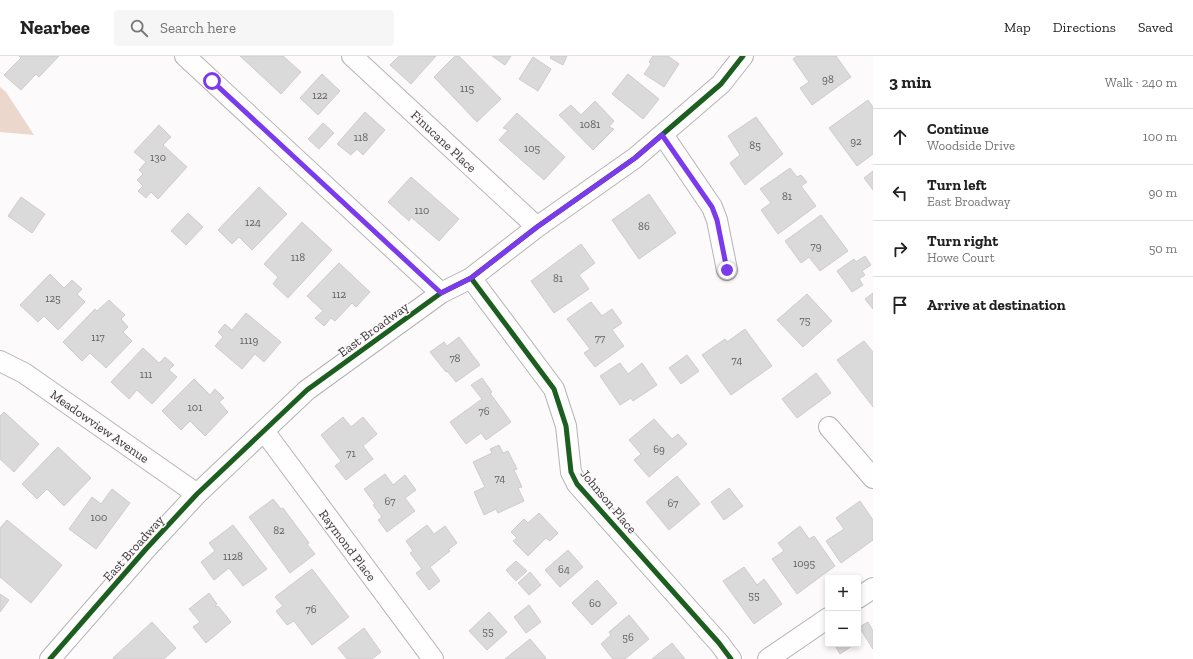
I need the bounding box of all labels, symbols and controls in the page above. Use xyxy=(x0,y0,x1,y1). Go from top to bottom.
search box xyxy=(114,10,394,46)
text: Nearbee xyxy=(20,16,90,39)
icon: search xyxy=(128,17,150,39)
text: Search here xyxy=(160,19,236,37)
text: Map xyxy=(1004,19,1031,36)
text: Directions xyxy=(1053,19,1116,36)
text: Saved xyxy=(1138,19,1173,36)
route start xyxy=(203,72,221,90)
text: 3 min xyxy=(889,72,931,92)
house number: 98 xyxy=(822,73,834,86)
text: Walk · 240 m xyxy=(1105,75,1177,90)
house number: 115 xyxy=(460,82,474,95)
house number: 122 xyxy=(312,89,328,102)
street label: Finucane Place xyxy=(408,107,479,175)
house number: 1081 xyxy=(580,118,601,131)
text: Continue xyxy=(927,120,989,138)
icon: ahead xyxy=(889,126,911,148)
text: 100 m xyxy=(1143,129,1177,144)
house number: 118 xyxy=(354,131,368,144)
house number: 92 xyxy=(850,135,862,148)
text: Woodside Drive xyxy=(927,138,1015,153)
house number: 85 xyxy=(749,139,761,152)
house number: 105 xyxy=(524,142,540,155)
house number: 130 xyxy=(150,151,166,164)
text: Turn left xyxy=(927,176,987,194)
icon: left xyxy=(889,182,911,204)
text: 90 m xyxy=(1148,185,1177,200)
house number: 81 xyxy=(782,190,793,203)
text: East Broadway xyxy=(927,194,1010,209)
house number: 110 xyxy=(415,204,429,217)
house number: 124 xyxy=(245,216,261,229)
house number: 86 xyxy=(638,220,650,233)
text: Turn right xyxy=(927,232,998,250)
icon: right xyxy=(889,238,911,260)
house number: 79 xyxy=(810,240,822,253)
text: 50 m xyxy=(1149,241,1177,256)
text: Howe Court xyxy=(927,250,995,265)
house number: 118 xyxy=(291,251,305,264)
route end xyxy=(718,261,736,279)
house number: 81 xyxy=(553,272,564,285)
house number: 112 xyxy=(332,288,346,301)
house number: 125 xyxy=(45,292,61,305)
icon: arrive xyxy=(889,294,911,316)
text: Arrive at destination xyxy=(927,296,1066,314)
street label: East Broadway xyxy=(335,299,412,360)
house number: 75 xyxy=(800,314,811,327)
house number: 117 xyxy=(91,331,105,344)
house number: 77 xyxy=(595,332,605,345)
house number: 1119 xyxy=(240,334,258,347)
house number: 78 xyxy=(449,352,461,365)
house number: 74 xyxy=(732,354,742,367)
house number: 111 xyxy=(140,368,153,381)
street label: Meadowview Avenue xyxy=(48,387,152,466)
house number: 101 xyxy=(188,401,203,414)
house number: 76 xyxy=(478,405,490,418)
house number: 69 xyxy=(653,443,665,456)
house number: 71 xyxy=(346,447,356,460)
street label: Johnson Place xyxy=(577,466,640,536)
house number: 74 xyxy=(495,472,505,485)
house number: 67 xyxy=(384,495,396,508)
house number: 67 xyxy=(667,497,679,510)
street label: Raymond Place xyxy=(316,507,379,584)
house number: 100 xyxy=(91,511,107,524)
street label: East Broadway xyxy=(100,512,167,584)
house number: 82 xyxy=(273,524,285,537)
house number: 1128 xyxy=(223,550,243,563)
house number: 1095 xyxy=(793,557,815,570)
house number: 64 xyxy=(558,563,570,576)
map controls xyxy=(825,575,861,647)
button: + xyxy=(825,575,861,611)
house number: 55 xyxy=(748,589,760,602)
house number: 60 xyxy=(589,597,601,610)
house number: 76 xyxy=(305,603,317,616)
button: − xyxy=(825,611,861,647)
house number: 55 xyxy=(482,625,494,638)
house number: 56 xyxy=(622,631,634,644)

